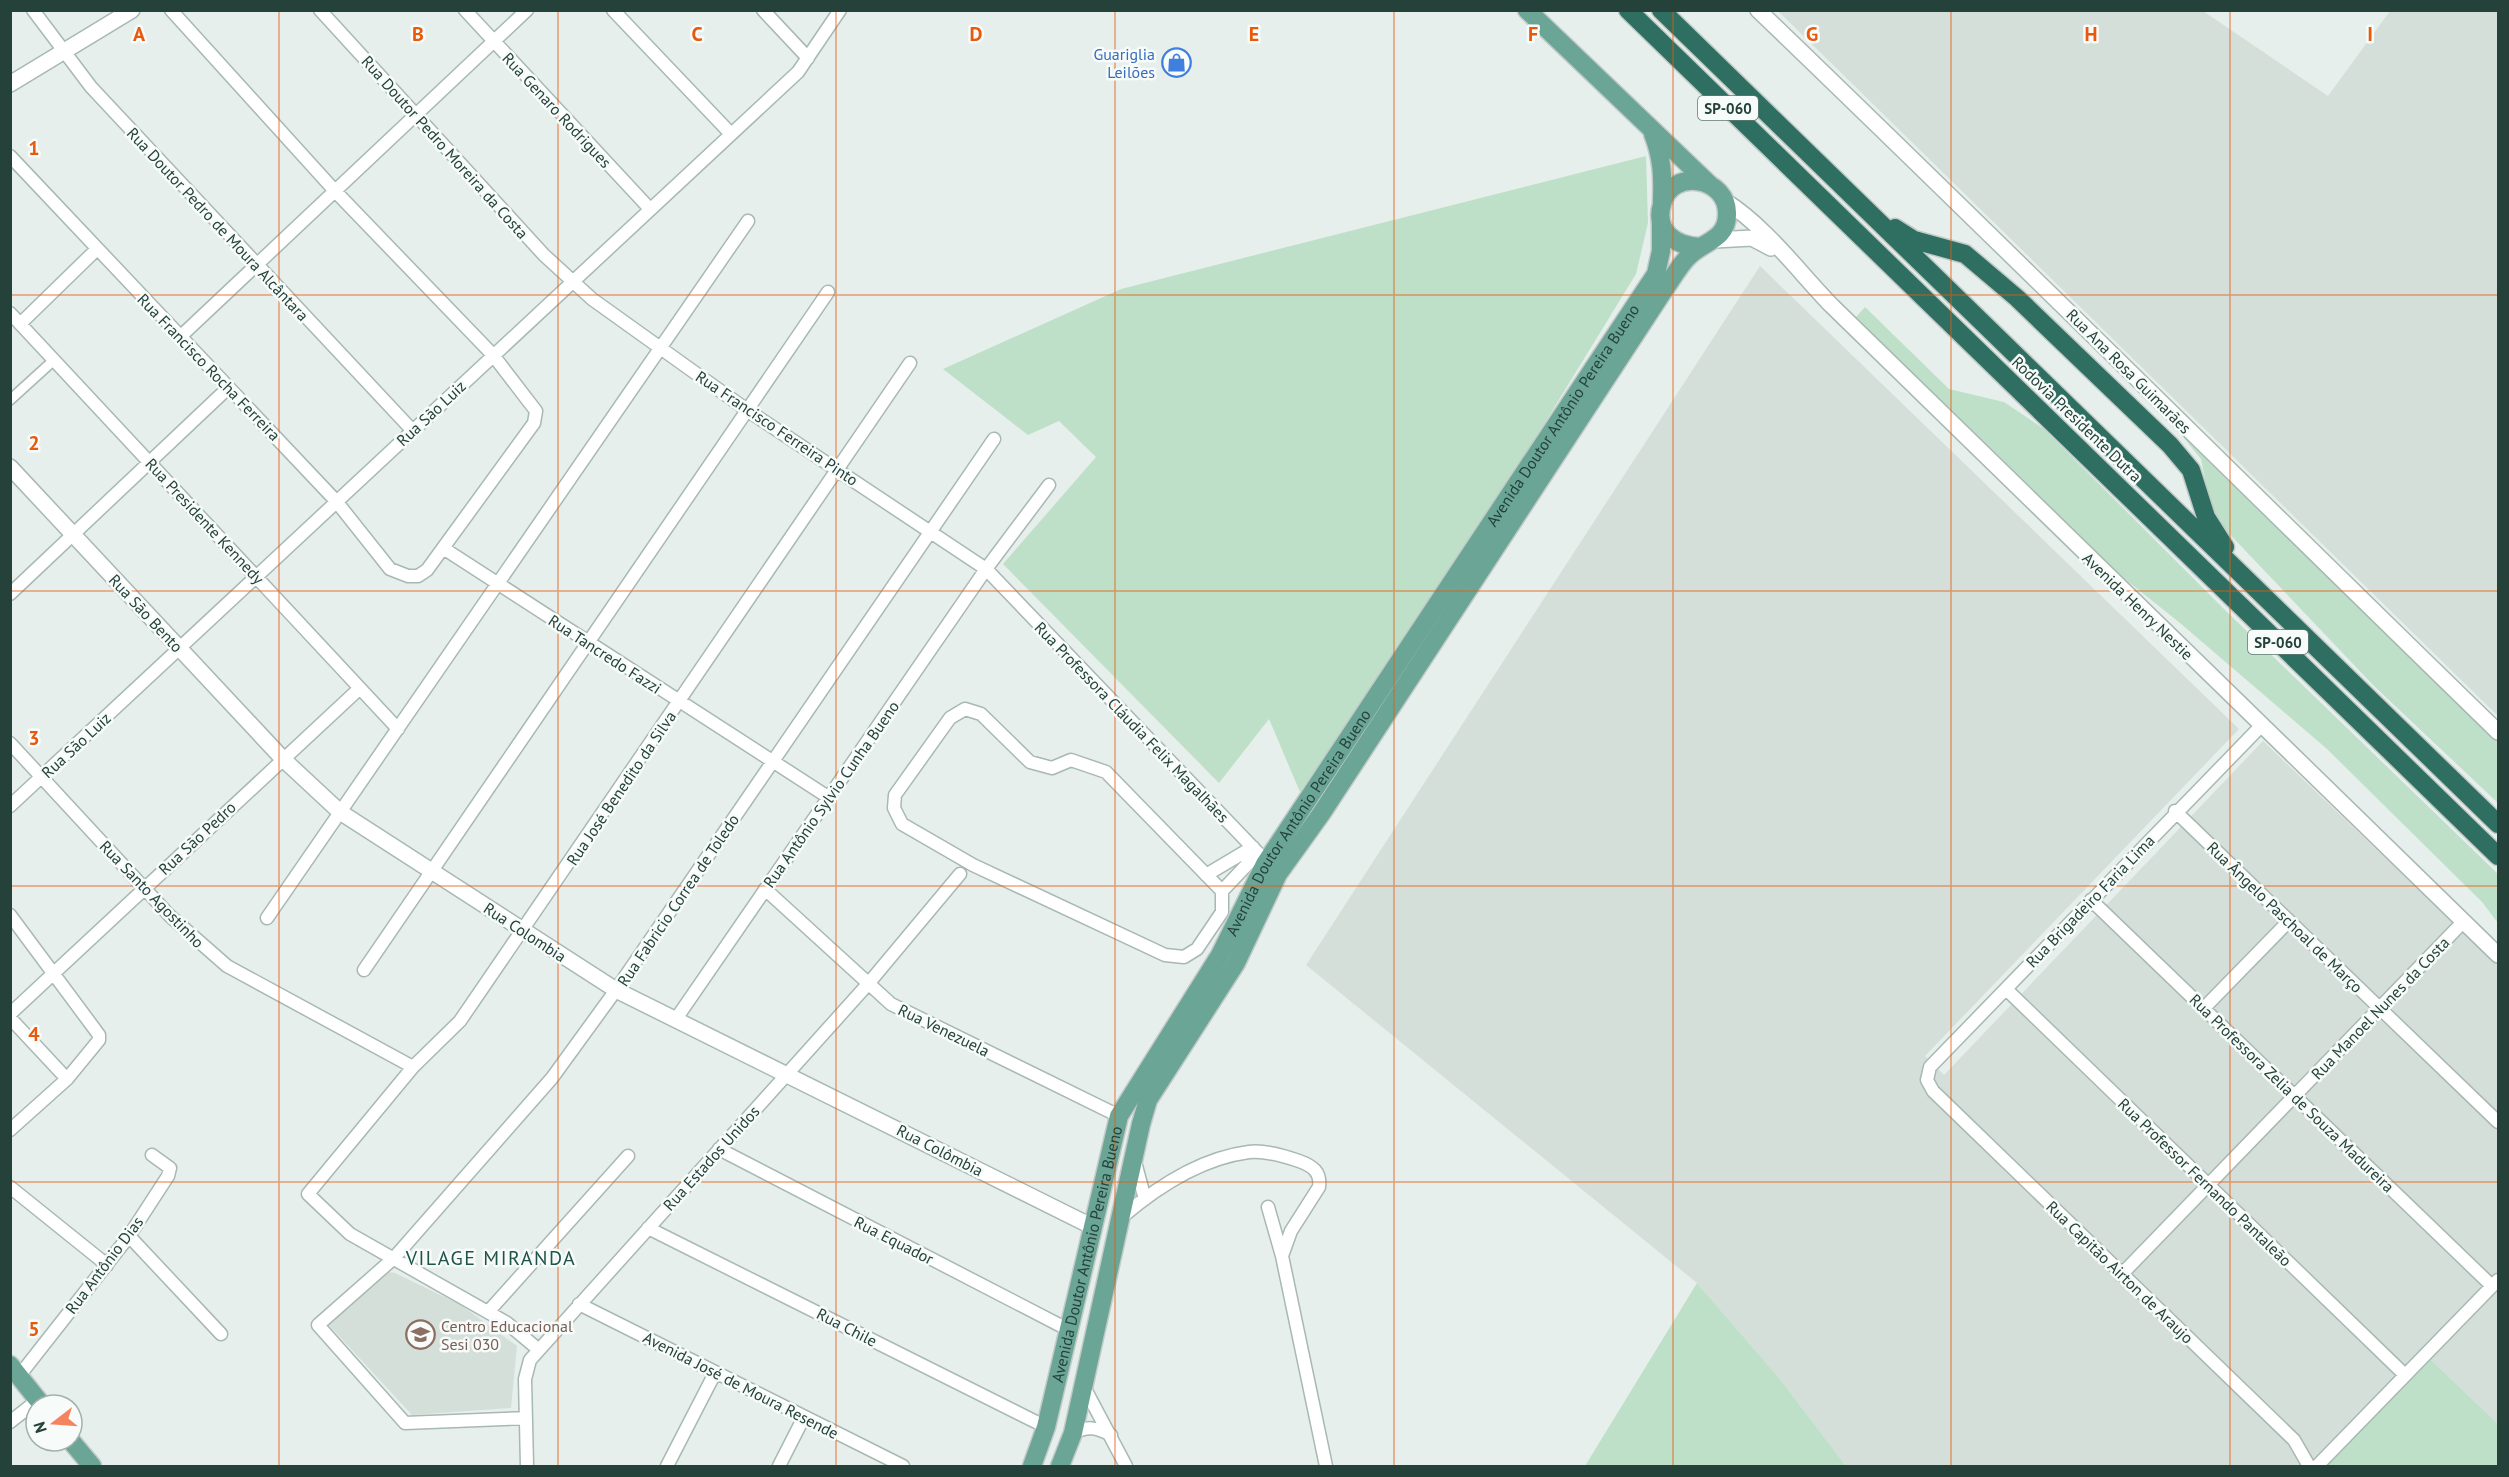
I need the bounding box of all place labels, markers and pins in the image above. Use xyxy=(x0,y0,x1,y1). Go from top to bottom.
place label: Guariglia Leilões xyxy=(1093,44,1155,82)
shop icon: Guariglia Leilões xyxy=(1160,47,1192,79)
place label: Centro Educacional Sesi 030 xyxy=(441,1316,573,1354)
school or university icon: Centro Educacional Sesi 030 xyxy=(404,1319,436,1351)

